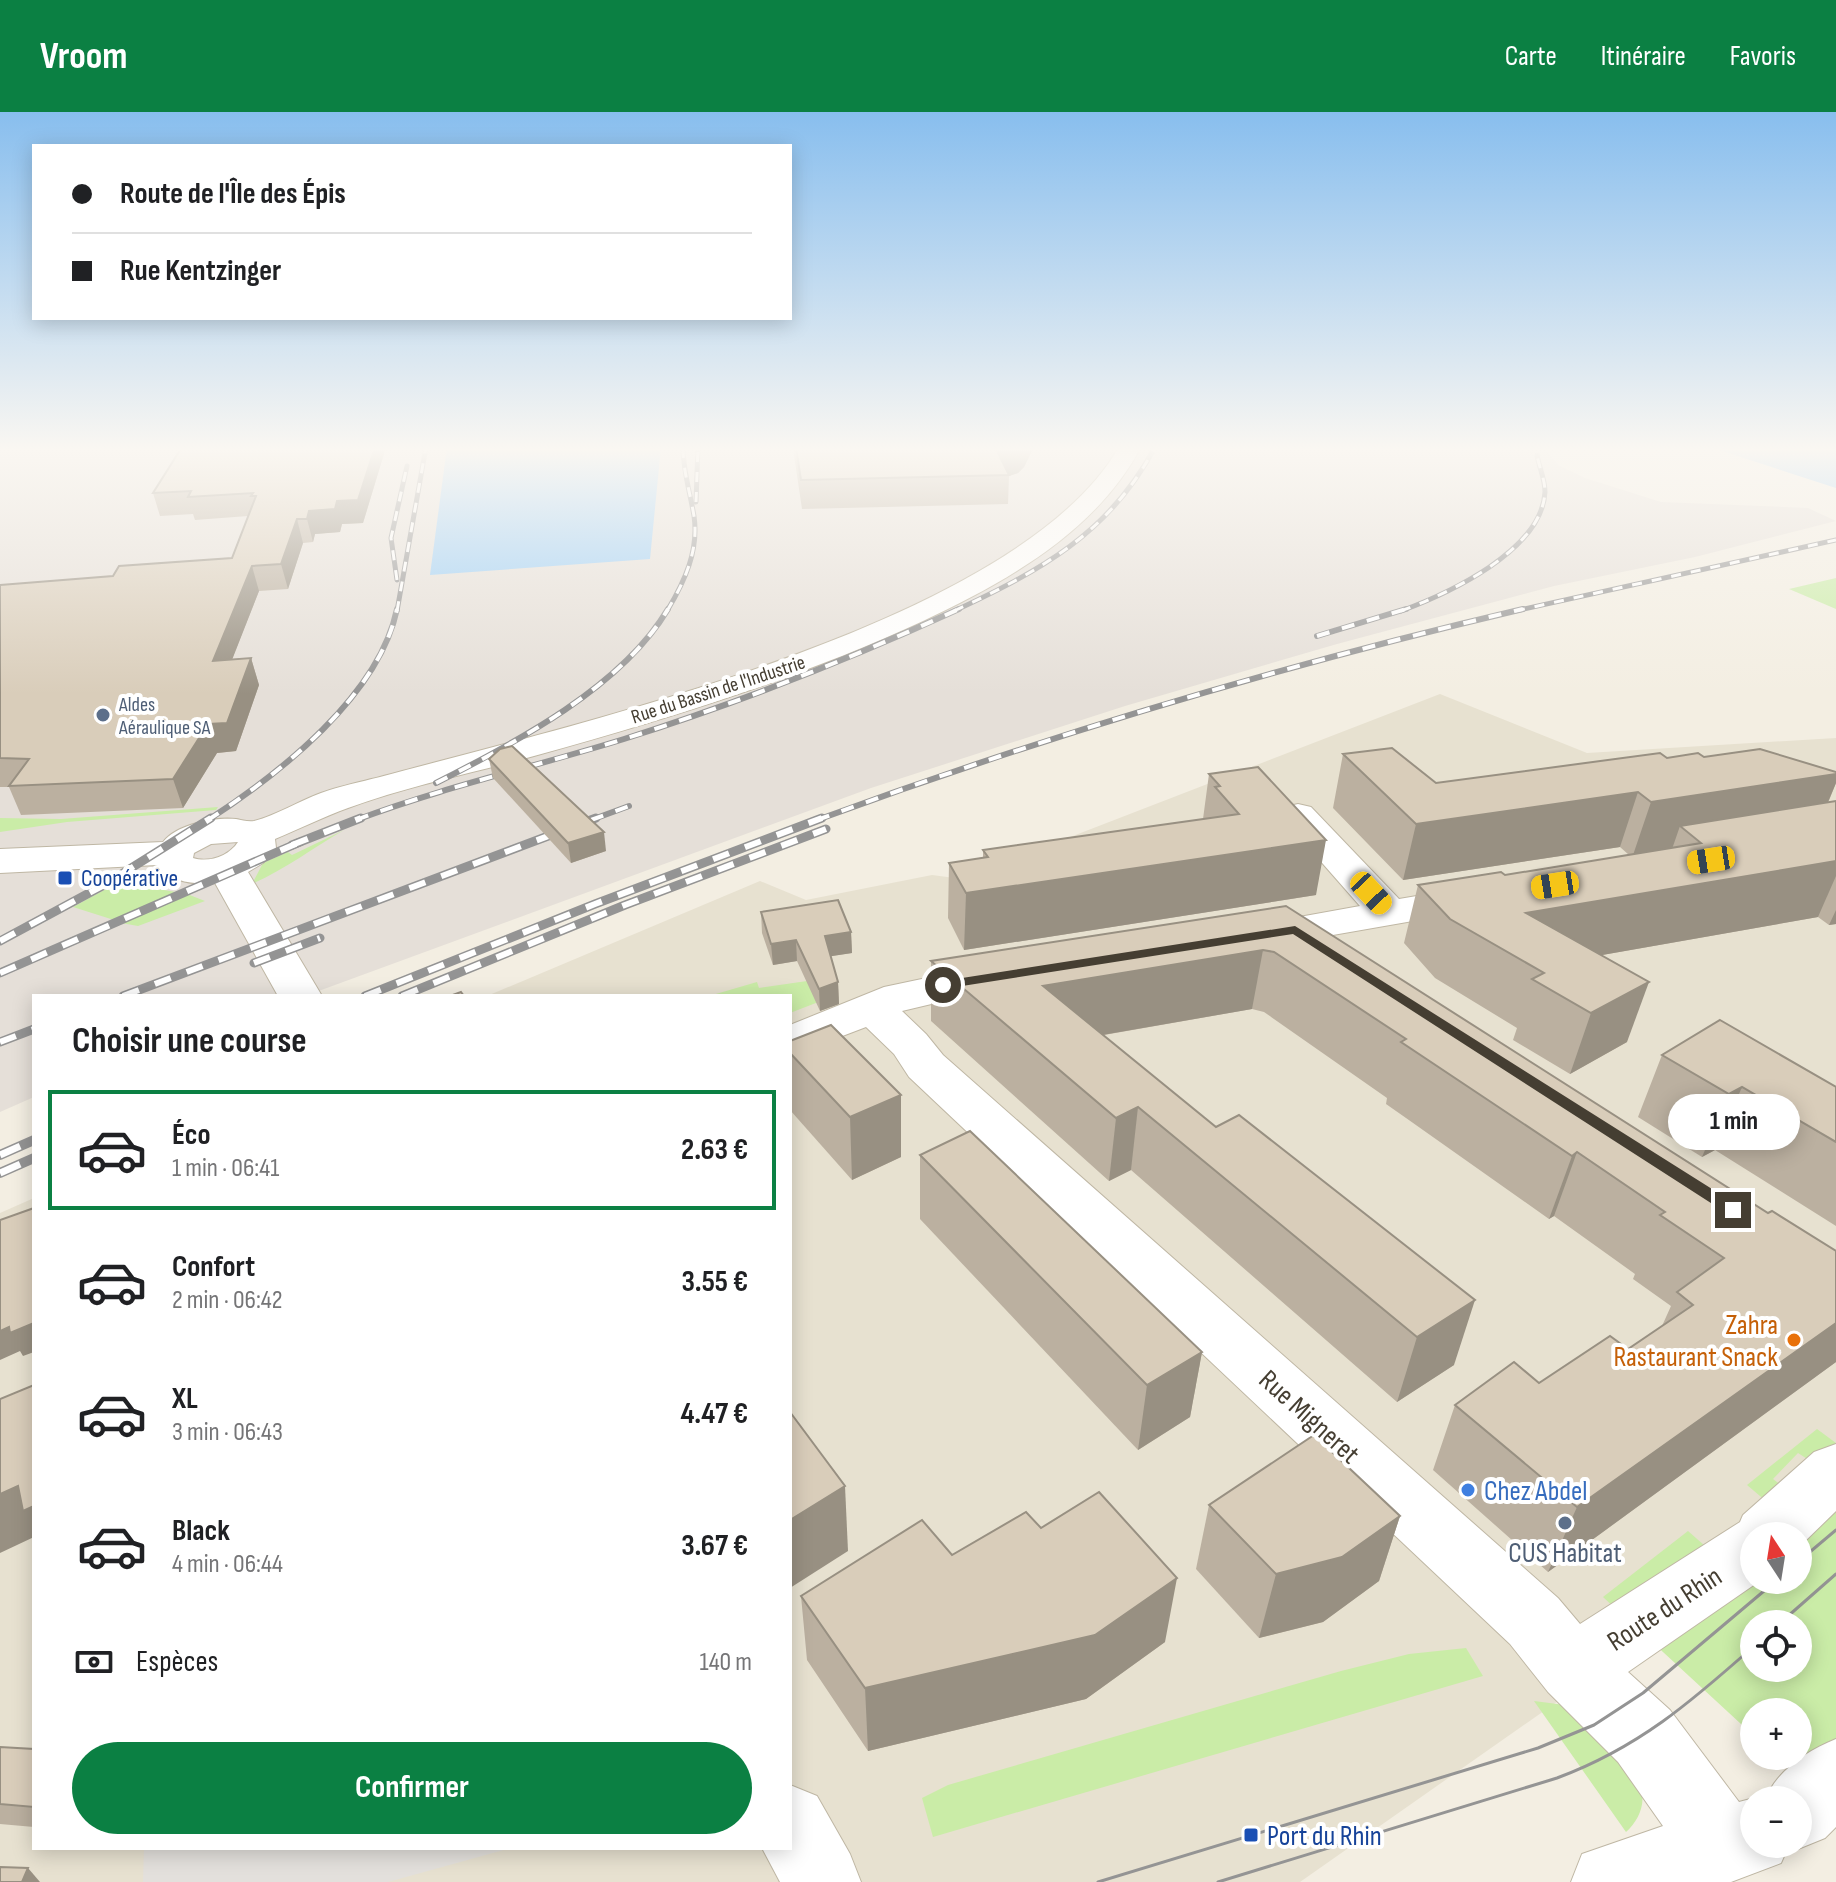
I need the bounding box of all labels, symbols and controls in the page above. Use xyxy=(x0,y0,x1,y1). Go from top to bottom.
text: Vroom xyxy=(40,34,127,79)
text: Carte xyxy=(1505,40,1557,73)
text: Itinéraire xyxy=(1601,40,1686,73)
text: Favoris xyxy=(1730,40,1796,73)
text: Route de l'Île des Épis xyxy=(120,176,346,212)
text: Rue Kentzinger xyxy=(120,253,281,289)
street label: Rue du Bassin de l'Industrie xyxy=(628,650,808,729)
place label: Aldes Aéraulique SA xyxy=(118,693,211,740)
marker: Aldes Aéraulique SA xyxy=(94,706,112,724)
car xyxy=(1685,844,1737,876)
place label: Coopérative xyxy=(81,864,178,893)
car xyxy=(1346,867,1396,919)
marker: Coopérative xyxy=(56,869,74,887)
car xyxy=(1529,869,1581,901)
route start xyxy=(925,967,961,1003)
text: Choisir une course xyxy=(72,1020,307,1063)
callout: 1 min xyxy=(1667,1094,1799,1150)
text: 1 min xyxy=(1710,1106,1758,1137)
icon: car xyxy=(76,1114,148,1186)
text: Éco xyxy=(172,1117,211,1153)
text: 2.63 € xyxy=(681,1132,748,1168)
text: 1 min · 06:41 xyxy=(172,1153,279,1184)
route end xyxy=(1715,1192,1751,1228)
icon: car xyxy=(76,1246,148,1318)
text: Confort xyxy=(172,1249,255,1285)
text: 3.55 € xyxy=(681,1264,748,1300)
text: 2 min · 06:42 xyxy=(172,1285,283,1316)
place label: Zahra Rastaurant Snack xyxy=(1614,1309,1778,1374)
marker: Zahra Rastaurant Snack xyxy=(1785,1331,1803,1349)
street label: Rue Migneret xyxy=(1252,1363,1366,1471)
icon: car xyxy=(76,1378,148,1450)
text: XL xyxy=(172,1381,198,1417)
text: 4.47 € xyxy=(680,1396,748,1432)
text: 3 min · 06:43 xyxy=(172,1417,283,1448)
place label: Chez Abdel xyxy=(1484,1475,1587,1508)
marker: Chez Abdel xyxy=(1459,1481,1477,1499)
icon: car xyxy=(76,1510,148,1582)
text: Black xyxy=(172,1513,230,1549)
marker: CUS Habitat xyxy=(1556,1514,1574,1532)
north arrow xyxy=(1740,1522,1812,1594)
map controls xyxy=(1740,1522,1812,1858)
text: 3.67 € xyxy=(681,1528,748,1564)
place label: CUS Habitat xyxy=(1508,1537,1622,1570)
text: 4 min · 06:44 xyxy=(172,1549,283,1580)
street label: Route du Rhin xyxy=(1601,1560,1728,1658)
button: locate xyxy=(1740,1610,1812,1682)
icon: cash xyxy=(72,1640,116,1684)
text: Espèces xyxy=(136,1644,218,1680)
text: 140 m xyxy=(700,1647,752,1678)
button: + xyxy=(1740,1698,1812,1770)
button: Confirmer xyxy=(72,1742,752,1834)
button: − xyxy=(1740,1786,1812,1858)
place label: Port du Rhin xyxy=(1267,1820,1382,1853)
marker: Port du Rhin xyxy=(1242,1826,1260,1844)

